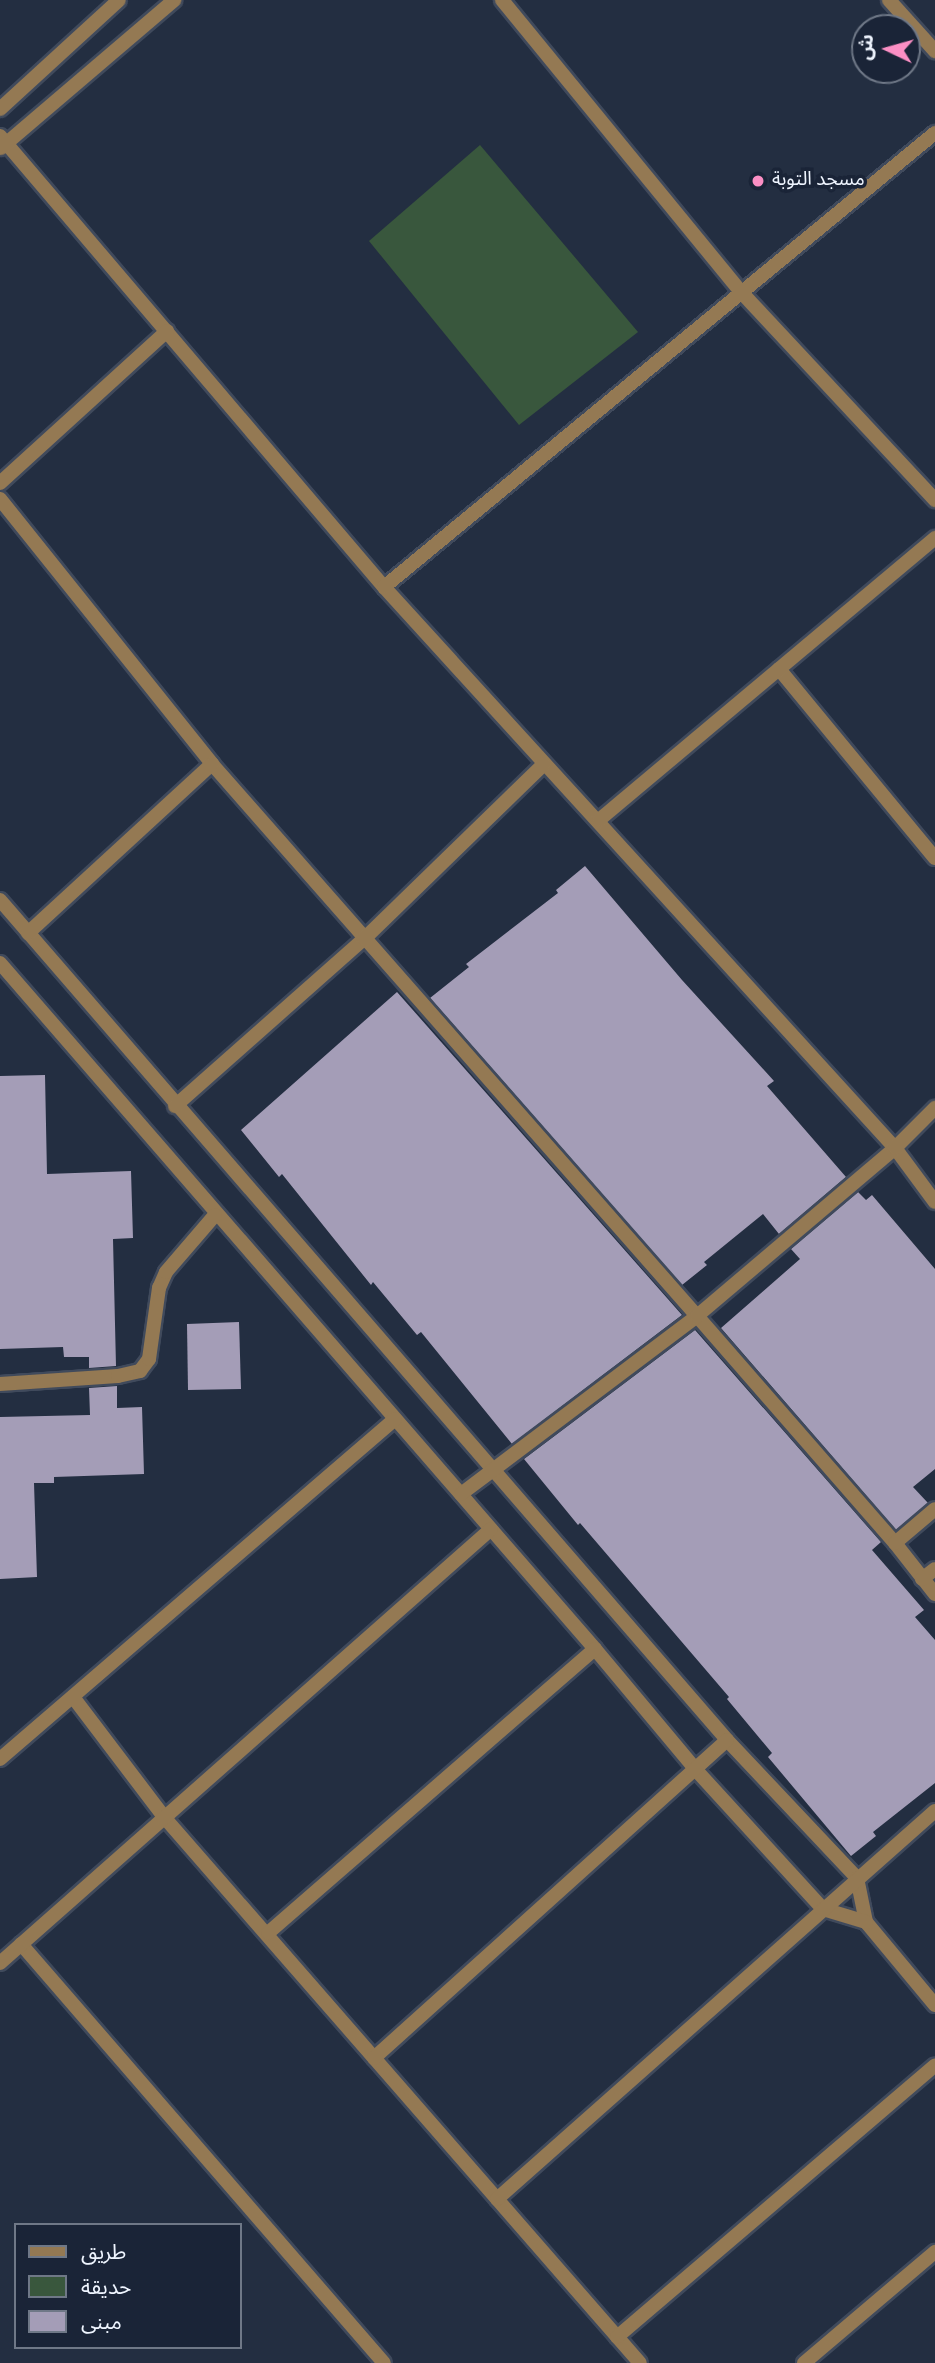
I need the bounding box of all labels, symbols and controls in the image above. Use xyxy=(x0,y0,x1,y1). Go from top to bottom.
north arrow xyxy=(851,14,921,84)
text: ش xyxy=(854,33,880,61)
place label: مسجد التوبة xyxy=(772,170,865,192)
marker: مسجد التوبة xyxy=(750,173,766,189)
legend xyxy=(14,2223,242,2349)
text: طريق xyxy=(81,2240,126,2267)
text: حديقة xyxy=(81,2275,131,2302)
text: مبنى xyxy=(81,2310,122,2337)

